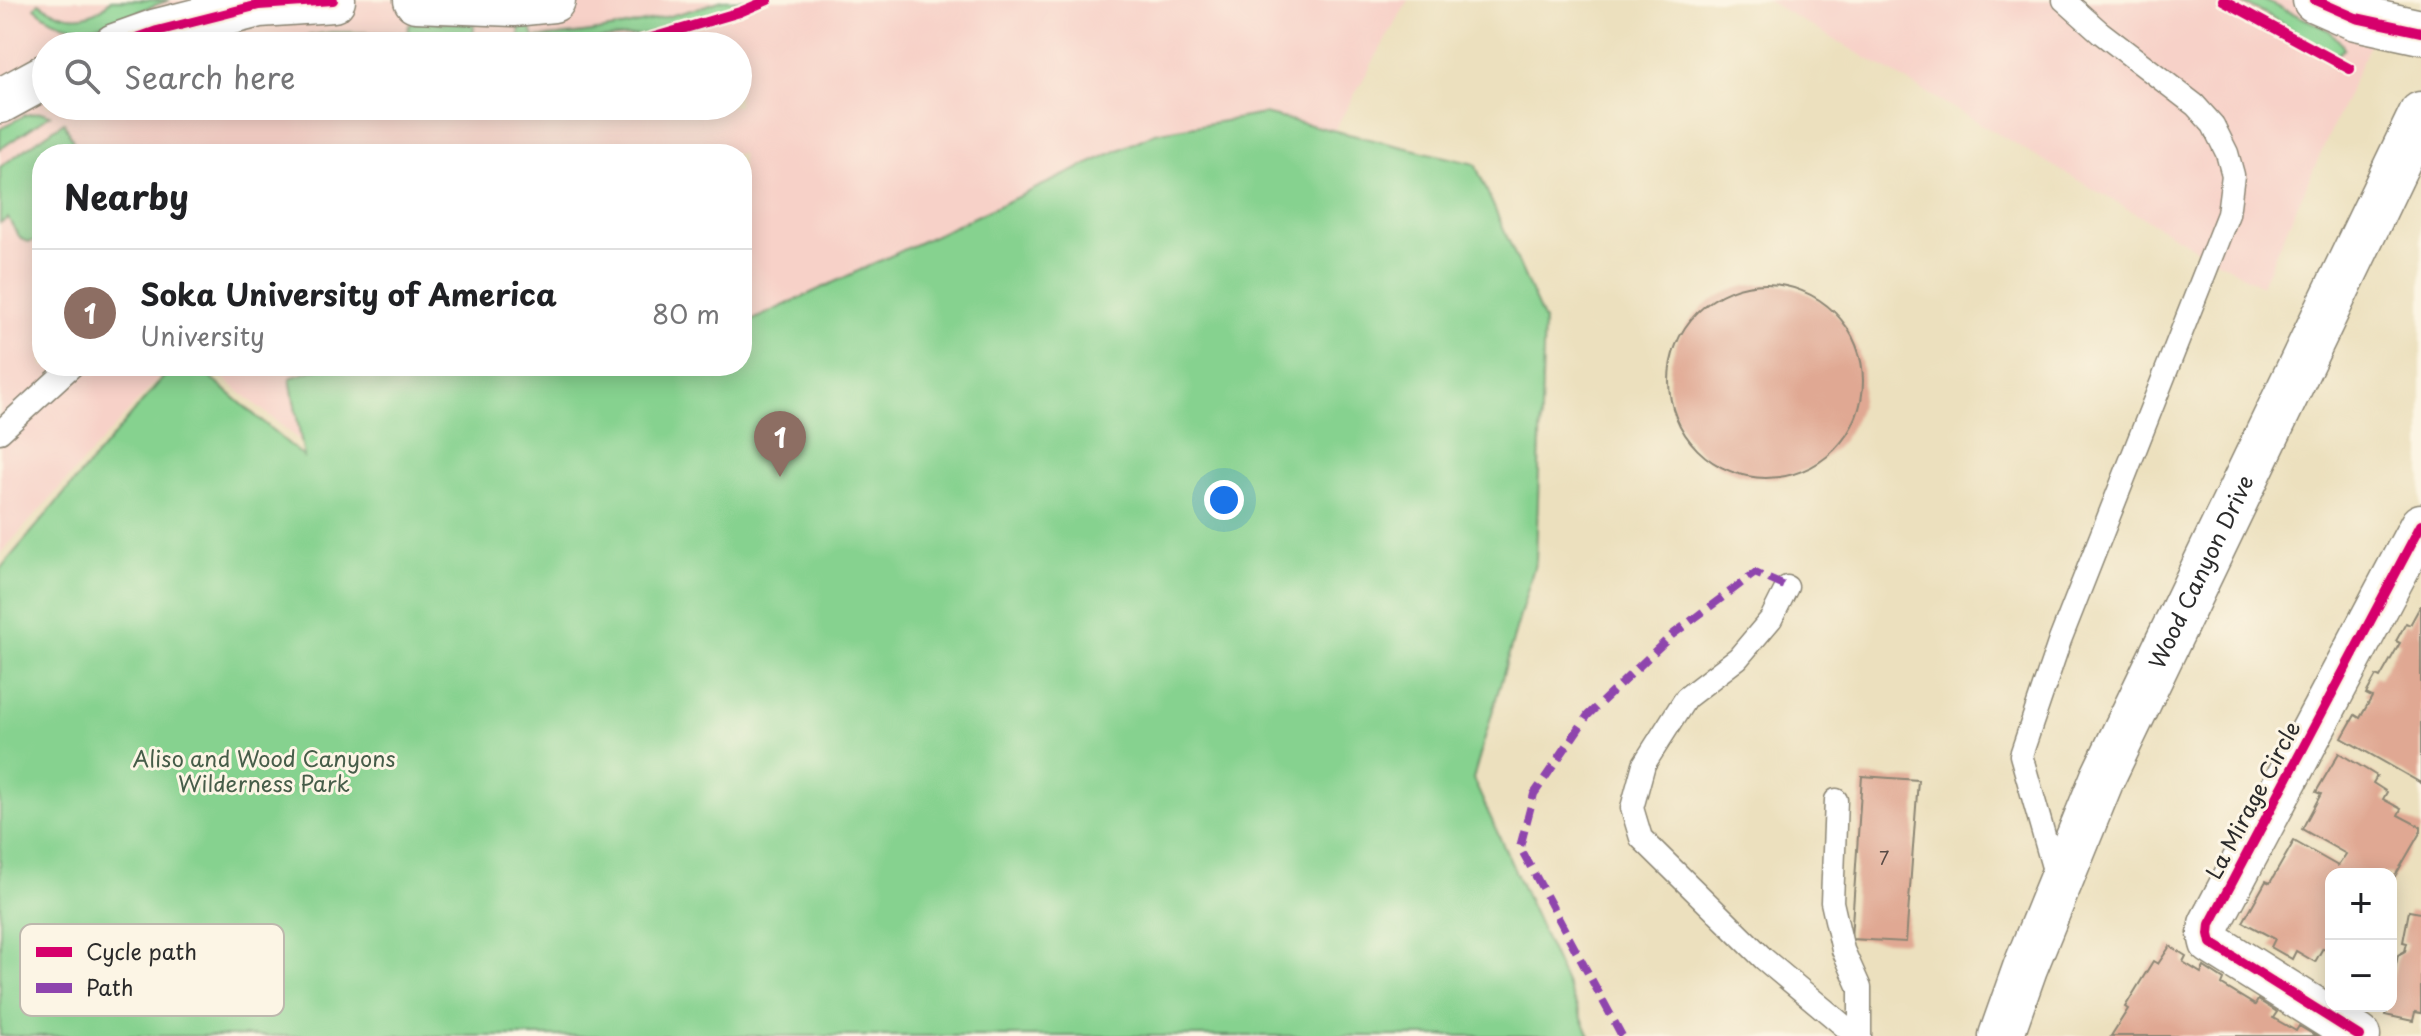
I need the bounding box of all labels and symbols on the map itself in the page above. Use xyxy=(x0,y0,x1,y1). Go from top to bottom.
pin: 1 xyxy=(754,411,806,477)
street label: Wood Canyon Drive xyxy=(2139,469,2261,674)
your location xyxy=(1204,480,1244,520)
street label: La Mirage Circle xyxy=(2196,714,2307,884)
park label: Aliso and Wood Canyons Wilderness Park xyxy=(133,741,395,799)
house number: 7 xyxy=(1879,844,1889,871)
legend xyxy=(20,924,284,1016)
text: Cycle path xyxy=(86,934,197,967)
text: Path xyxy=(86,970,134,1003)

